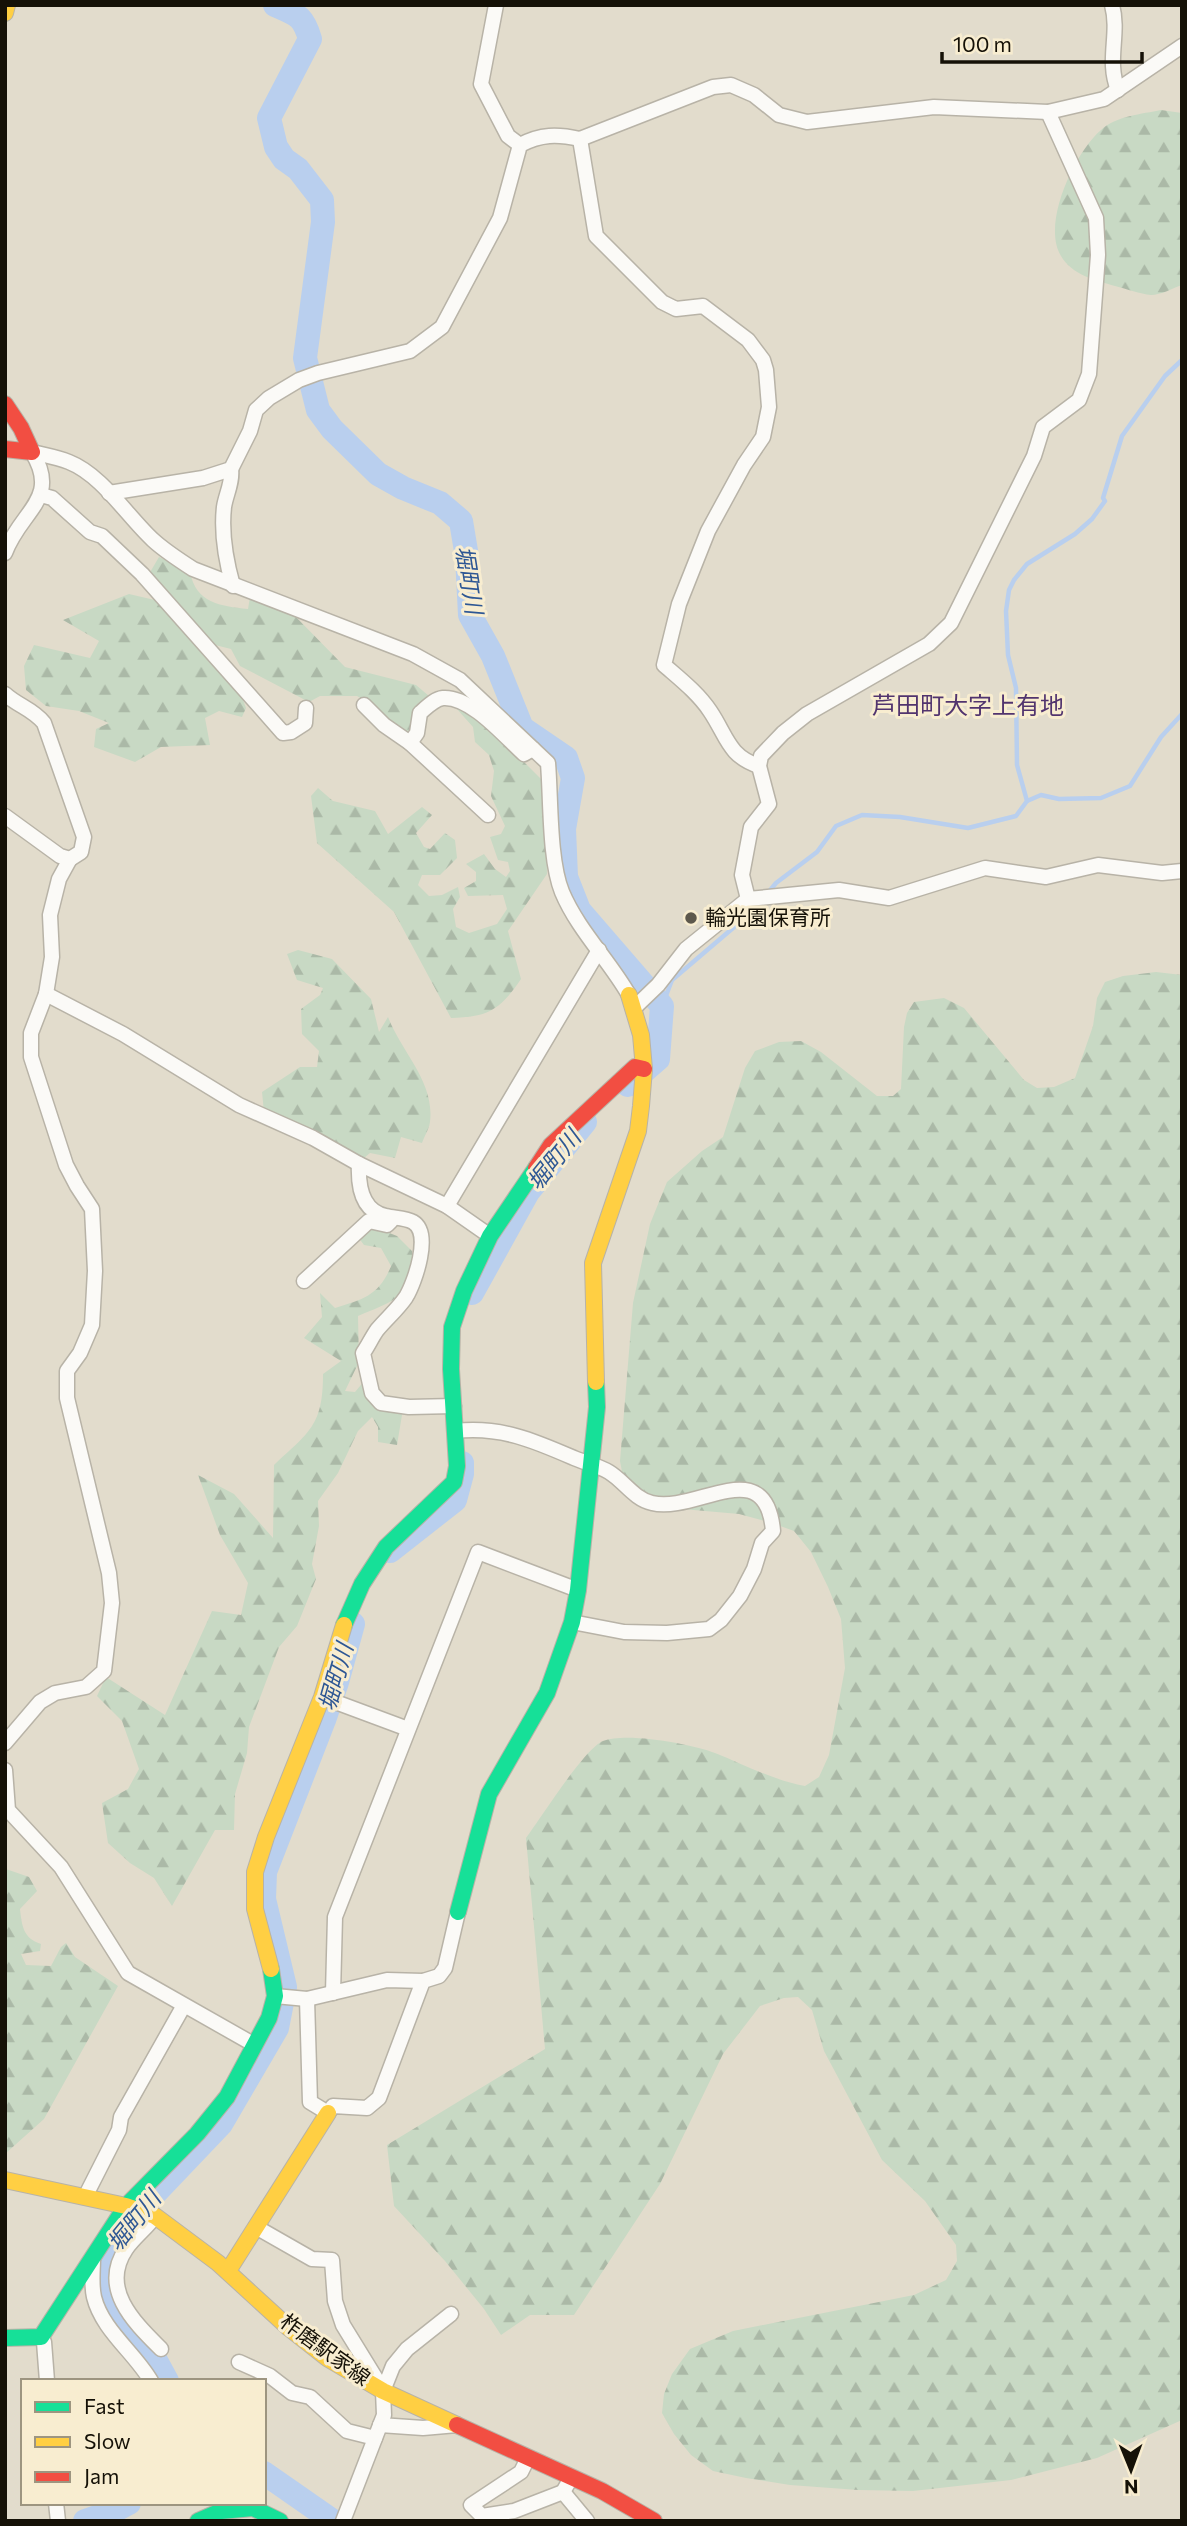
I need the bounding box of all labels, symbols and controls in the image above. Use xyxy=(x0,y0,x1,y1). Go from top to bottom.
scale bar xyxy=(942,21,1142,65)
text: 100 m xyxy=(953,31,1012,56)
water label: 堀町川 xyxy=(451,544,490,619)
district label: 芦田町大字上有地 xyxy=(872,690,1064,719)
place label: 輪光園保育所 xyxy=(705,904,831,929)
marker: 輪光園保育所 xyxy=(683,910,699,926)
water label: 堀町川 xyxy=(521,1121,588,1195)
water label: 堀町川 xyxy=(312,1637,359,1714)
water label: 堀町川 xyxy=(101,2182,168,2256)
street label: 柞磨駅家線 xyxy=(276,2308,376,2390)
legend xyxy=(21,2379,266,2505)
text: Fast xyxy=(84,2393,125,2418)
text: Slow xyxy=(84,2428,131,2453)
north arrow xyxy=(1096,2435,1166,2505)
text: Jam xyxy=(84,2463,119,2488)
text: N xyxy=(1124,2476,1139,2499)

